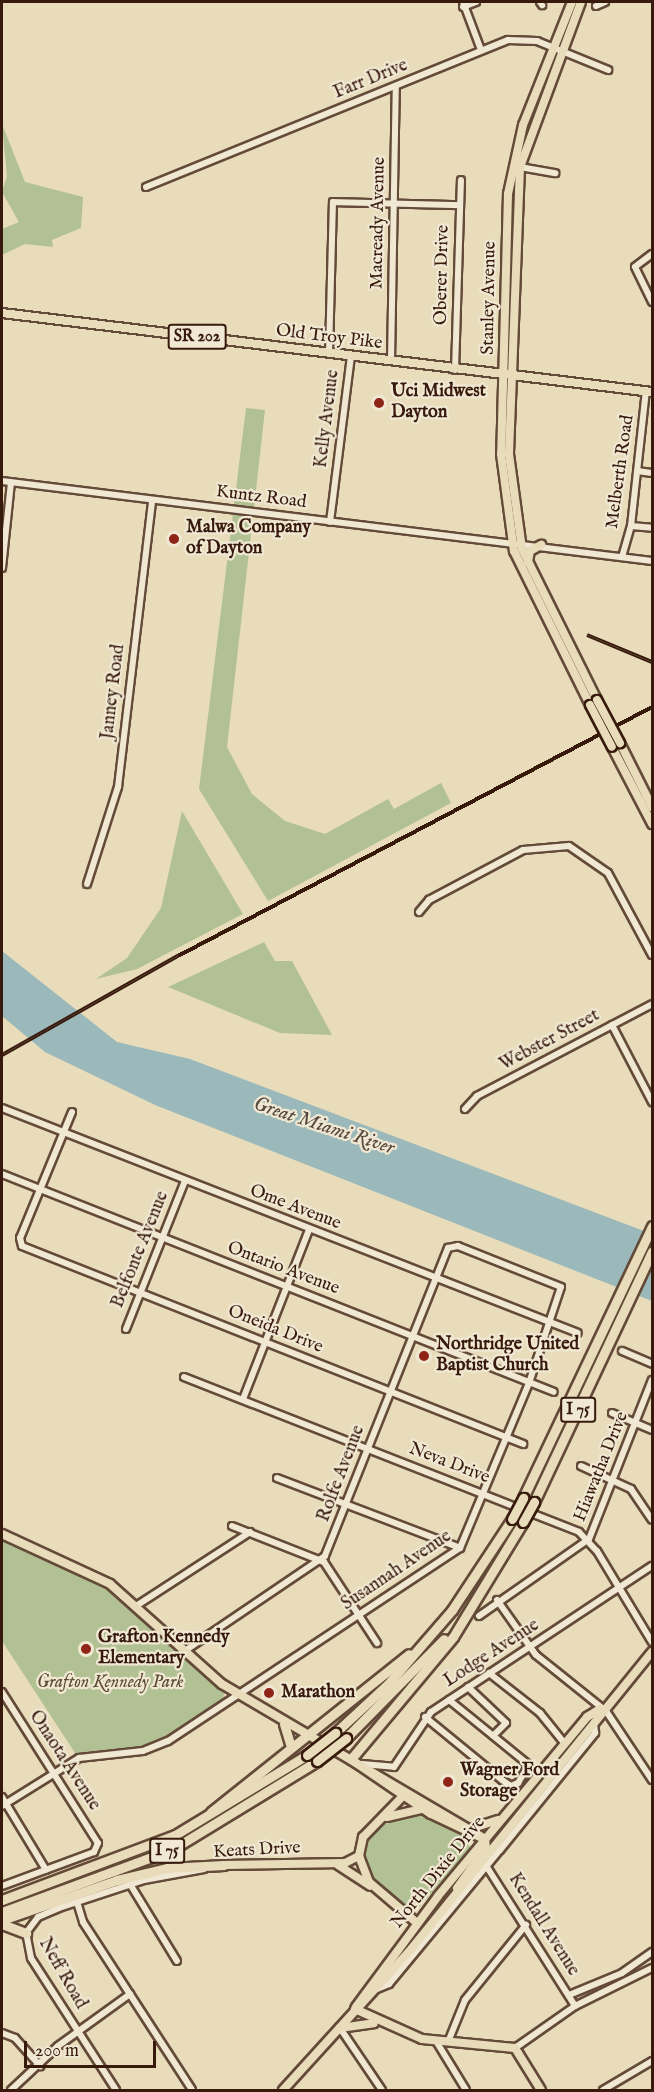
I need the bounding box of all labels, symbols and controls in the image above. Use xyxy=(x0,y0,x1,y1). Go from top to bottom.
street label: Farr Drive xyxy=(331,55,411,105)
street label: Macready Avenue xyxy=(367,157,391,289)
street label: Oberer Drive xyxy=(431,225,455,325)
street label: Stanley Avenue xyxy=(478,241,502,355)
street label: Old Troy Pike xyxy=(275,321,383,355)
road number: SR 202 xyxy=(167,324,227,350)
street label: Kelly Avenue xyxy=(311,369,345,469)
place label: Uci Midwest Dayton xyxy=(391,382,486,424)
marker: Uci Midwest Dayton xyxy=(372,396,386,410)
street label: Melberth Road xyxy=(602,414,640,530)
street label: Kuntz Road xyxy=(215,482,307,514)
place label: Malwa Company of Dayton xyxy=(186,518,311,560)
marker: Malwa Company of Dayton xyxy=(167,532,181,546)
street label: Janney Road xyxy=(97,643,131,741)
street label: Webster Street xyxy=(496,1006,604,1076)
water label: Great Miami River xyxy=(251,1092,397,1160)
street label: Ome Avenue xyxy=(246,1181,344,1235)
street label: Belfonte Avenue xyxy=(108,1188,174,1312)
street label: Ontario Avenue xyxy=(224,1238,342,1300)
street label: Oneida Drive xyxy=(224,1301,326,1359)
place label: Northridge United Baptist Church xyxy=(436,1335,579,1378)
marker: Northridge United Baptist Church xyxy=(417,1349,431,1363)
road number: I 75 xyxy=(560,1397,596,1423)
street label: Hiawatha Drive xyxy=(570,1409,634,1525)
street label: Rolfe Avenue xyxy=(314,1423,370,1525)
street label: Neva Drive xyxy=(405,1439,493,1489)
street label: Susannah Avenue xyxy=(338,1526,456,1616)
street label: Lodge Avenue xyxy=(440,1615,544,1693)
place label: Grafton Kennedy Elementary xyxy=(98,1628,230,1670)
marker: Grafton Kennedy Elementary xyxy=(79,1642,93,1656)
park label: Grafton Kennedy Park xyxy=(37,1672,183,1694)
place label: Marathon xyxy=(281,1682,355,1704)
marker: Marathon xyxy=(262,1686,276,1700)
street label: Onaota Avenue xyxy=(24,1707,104,1815)
place label: Wagner Ford Storage xyxy=(460,1761,559,1804)
marker: Wagner Ford Storage xyxy=(441,1775,455,1789)
street label: North Dixie Drive xyxy=(387,1813,491,1933)
road number: I 75 xyxy=(149,1838,185,1864)
street label: Keats Drive xyxy=(213,1838,301,1864)
street label: Kendall Avenue xyxy=(503,1870,583,1980)
street label: Neff Road xyxy=(33,1935,91,2013)
scale bar xyxy=(27,2029,159,2067)
text: 200 m xyxy=(35,2040,79,2063)

